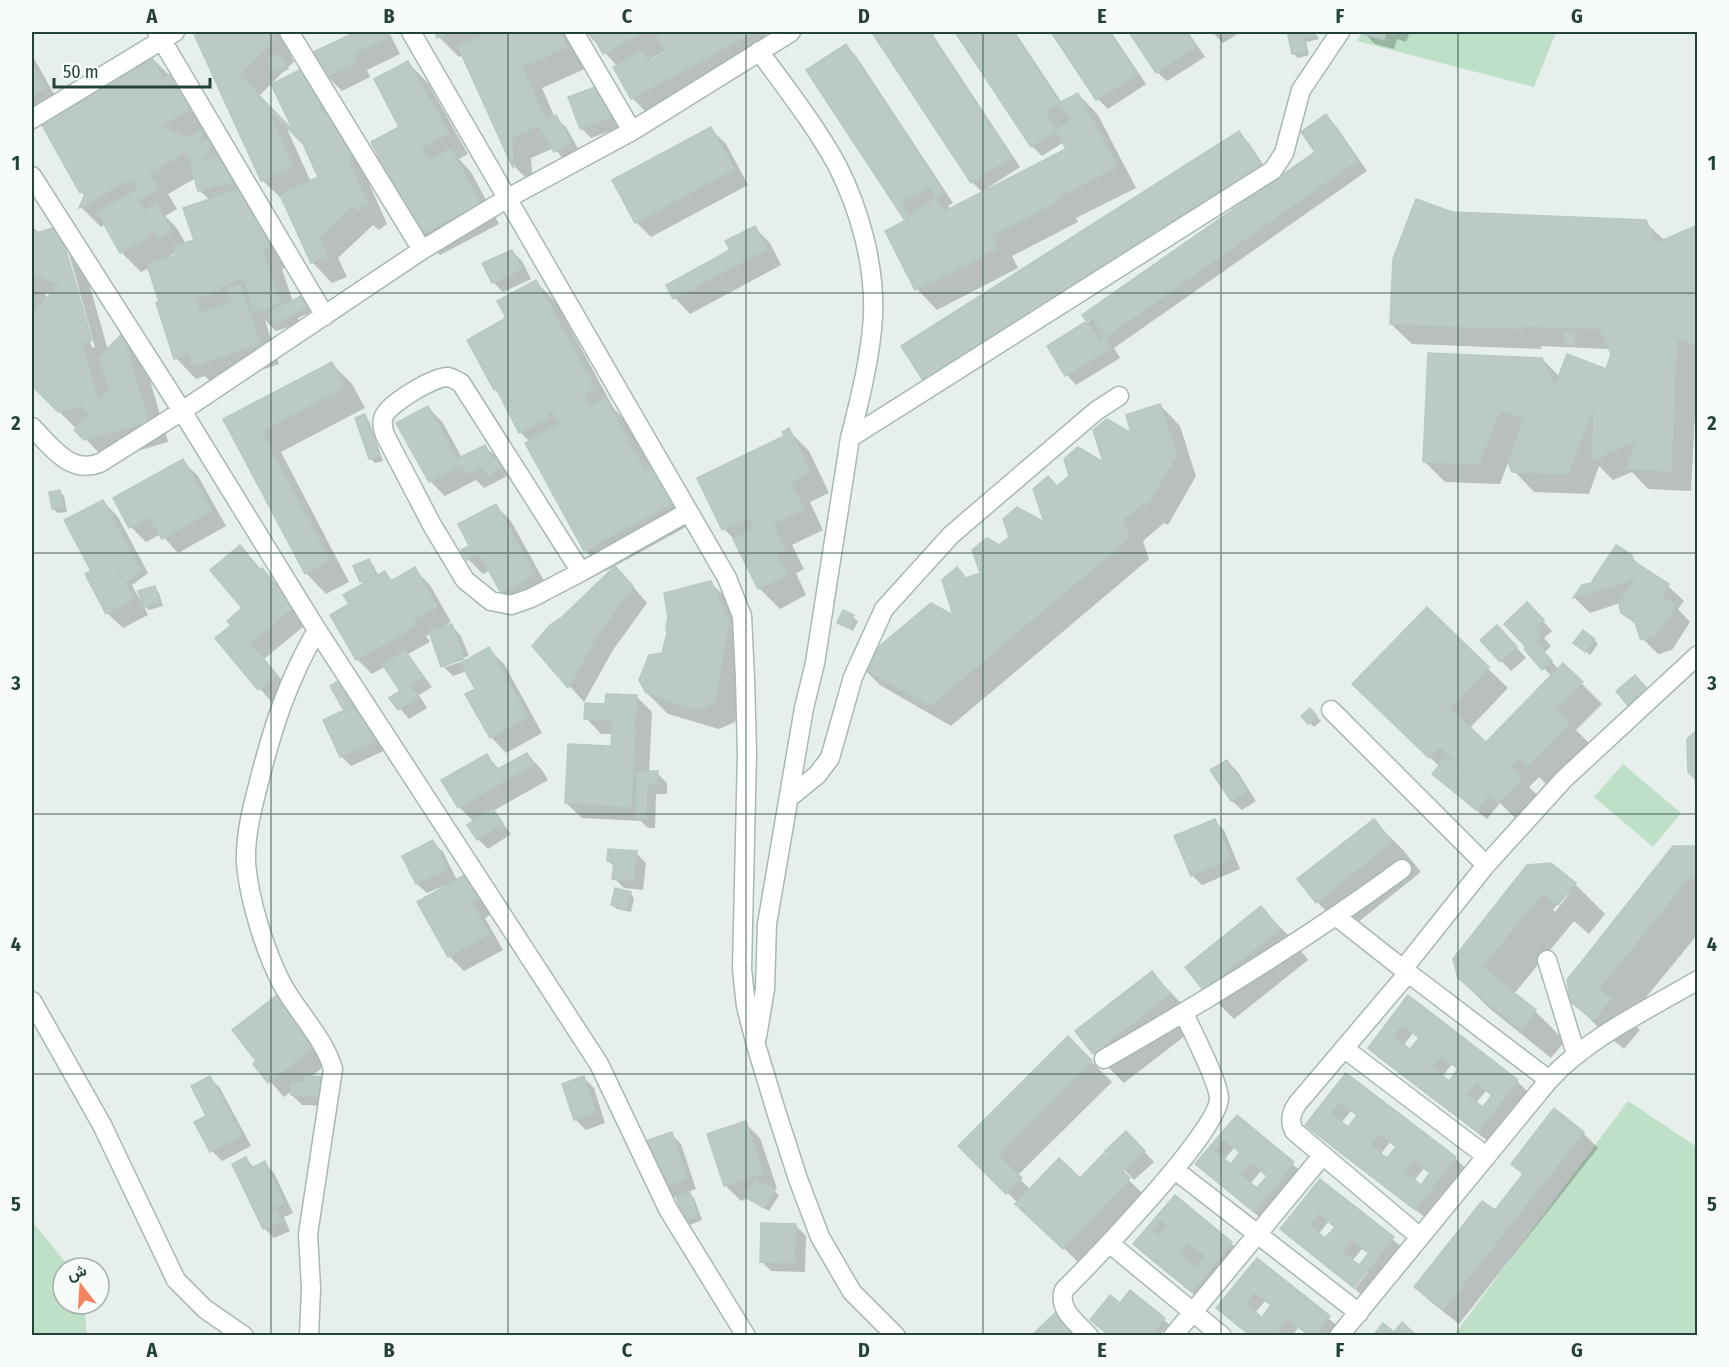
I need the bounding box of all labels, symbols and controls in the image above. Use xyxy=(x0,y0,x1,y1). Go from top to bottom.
text: A xyxy=(146,4,159,28)
text: B xyxy=(383,4,395,28)
text: C xyxy=(622,4,633,28)
text: D xyxy=(858,4,870,28)
text: E xyxy=(1097,4,1107,28)
text: F xyxy=(1336,4,1345,28)
text: G xyxy=(1571,4,1583,28)
scale bar xyxy=(54,51,210,89)
text: 50 m xyxy=(63,61,99,83)
text: 1 xyxy=(12,151,20,175)
text: 1 xyxy=(1708,151,1716,175)
text: 2 xyxy=(10,411,21,435)
text: 2 xyxy=(1706,411,1717,435)
text: 3 xyxy=(10,671,21,695)
text: 3 xyxy=(1706,671,1717,695)
text: 4 xyxy=(11,932,21,956)
text: 4 xyxy=(1707,932,1717,956)
text: 5 xyxy=(11,1192,21,1216)
text: 5 xyxy=(1707,1192,1717,1216)
north arrow xyxy=(51,1256,111,1316)
text: ش xyxy=(65,1260,89,1284)
text: A xyxy=(146,1338,159,1362)
text: B xyxy=(383,1338,395,1362)
text: C xyxy=(622,1338,633,1362)
text: D xyxy=(858,1338,870,1362)
text: E xyxy=(1097,1338,1107,1362)
text: F xyxy=(1336,1338,1345,1362)
text: G xyxy=(1571,1338,1583,1362)

